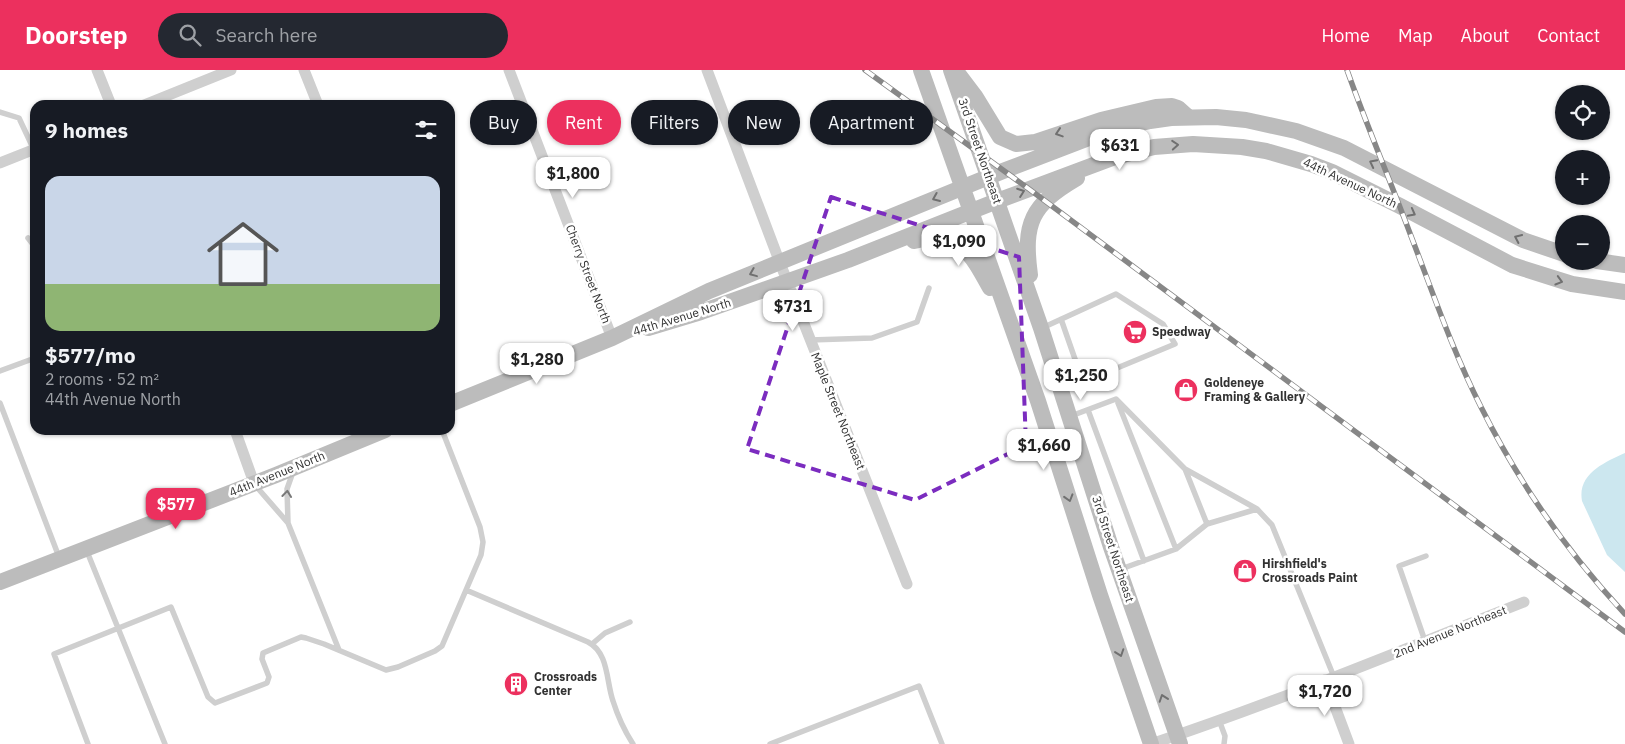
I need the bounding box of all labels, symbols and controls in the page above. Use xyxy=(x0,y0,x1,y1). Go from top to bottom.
search box xyxy=(158,13,508,58)
text: Doorstep xyxy=(25,19,128,51)
icon: search xyxy=(176,21,204,49)
text: Search here xyxy=(216,23,317,47)
text: Home xyxy=(1322,24,1370,47)
text: Map xyxy=(1398,24,1433,47)
text: About xyxy=(1461,24,1509,47)
text: Contact xyxy=(1537,24,1600,47)
map controls xyxy=(1555,85,1610,270)
button: locate xyxy=(1555,85,1610,140)
street label: 3rd Street Northeast xyxy=(955,96,1006,206)
chip: Buy xyxy=(470,100,537,145)
chip: Rent xyxy=(547,100,621,145)
chip: Filters xyxy=(631,100,718,145)
chip: New xyxy=(728,100,800,145)
chip: Apartment xyxy=(810,100,933,145)
text: 9 homes xyxy=(45,116,128,144)
icon: filters xyxy=(412,116,440,144)
one-way arrow xyxy=(1055,128,1064,138)
pin: $631 xyxy=(1090,128,1150,171)
text: $631 xyxy=(1101,135,1139,155)
one-way arrow xyxy=(1172,140,1180,151)
button: + xyxy=(1555,150,1610,205)
street label: 44th Avenue North xyxy=(1301,154,1400,211)
pin: $1,800 xyxy=(532,156,614,199)
one-way arrow xyxy=(1370,159,1379,169)
text: $1,800 xyxy=(547,163,599,183)
one-way arrow xyxy=(1016,188,1024,198)
one-way arrow xyxy=(932,192,941,203)
one-way arrow xyxy=(1406,207,1415,217)
icon: home xyxy=(198,209,288,299)
button: − xyxy=(1555,215,1610,270)
street label: Cherry Street North xyxy=(563,222,614,326)
pin: $1,090 xyxy=(918,224,1000,267)
text: $1,090 xyxy=(933,231,985,251)
one-way arrow xyxy=(1514,234,1523,244)
one-way arrow xyxy=(749,267,758,278)
one-way arrow xyxy=(1554,275,1562,285)
pin: $731 xyxy=(763,290,823,332)
street label: 44th Avenue North xyxy=(631,294,733,339)
text: $731 xyxy=(774,296,812,316)
supermarket icon: Speedway xyxy=(1122,319,1148,345)
place label: Speedway xyxy=(1152,324,1211,339)
text: $577/mo xyxy=(45,341,136,369)
pin: $1,280 xyxy=(496,342,578,385)
text: $1,280 xyxy=(511,349,563,369)
street label: Maple Street Northeast xyxy=(808,350,869,472)
pin: $1,250 xyxy=(1040,358,1122,401)
text: $1,250 xyxy=(1055,365,1107,385)
text: 2 rooms · 52 m² xyxy=(45,369,159,389)
place label: Goldeneye Framing & Gallery xyxy=(1204,375,1306,404)
shop icon: Goldeneye Framing & Gallery xyxy=(1173,377,1199,403)
text: 44th Avenue North xyxy=(45,389,181,409)
pin: $1,660 xyxy=(1003,428,1085,471)
text: $1,660 xyxy=(1018,435,1070,455)
street label: 44th Avenue North xyxy=(227,448,327,500)
pin: $577 xyxy=(146,488,206,530)
one-way arrow xyxy=(282,489,293,497)
text: $577 xyxy=(157,494,195,514)
one-way arrow xyxy=(1064,494,1074,502)
street label: 3rd Street Northeast xyxy=(1089,494,1138,604)
place label: Hirshfield's Crossroads Paint xyxy=(1262,556,1358,585)
shop icon: Hirshfield's Crossroads Paint xyxy=(1232,558,1258,584)
street label: 2nd Avenue Northeast xyxy=(1391,602,1508,661)
one-way arrow xyxy=(1114,648,1124,656)
place label: Crossroads Center xyxy=(534,669,597,698)
building icon: Crossroads Center xyxy=(503,671,529,697)
pin: $1,720 xyxy=(1284,674,1366,717)
text: $1,720 xyxy=(1299,681,1351,701)
one-way arrow xyxy=(1159,694,1169,703)

